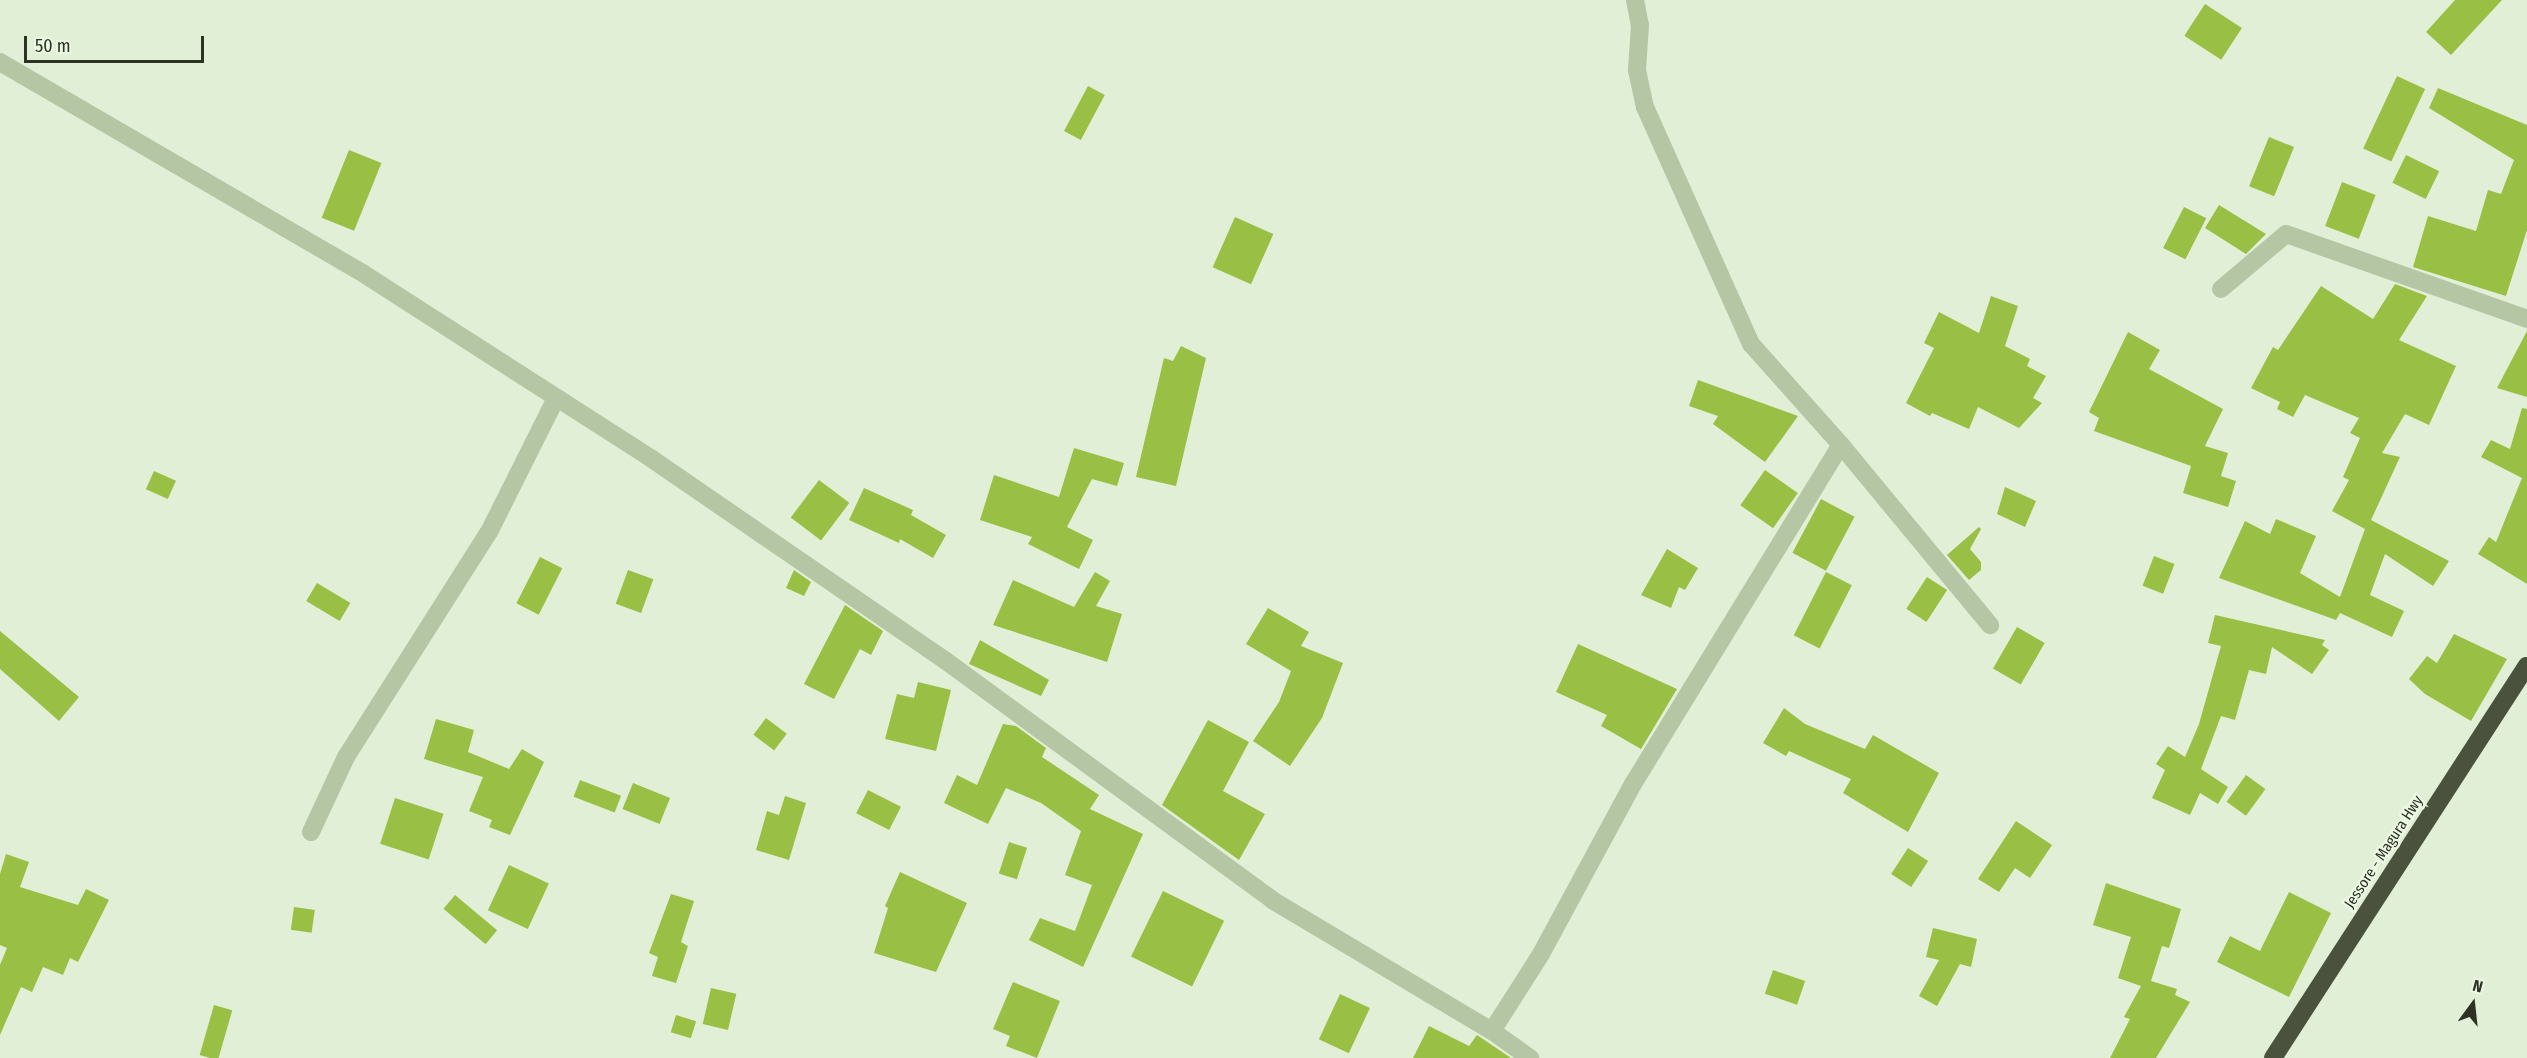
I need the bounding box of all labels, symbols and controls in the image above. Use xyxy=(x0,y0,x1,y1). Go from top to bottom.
scale bar xyxy=(27,24,207,62)
text: 50 m xyxy=(35,35,71,57)
street label: Jessore - Magura Hwy xyxy=(2341,792,2427,912)
north arrow xyxy=(2443,974,2503,1034)
text: N xyxy=(2471,976,2485,997)

